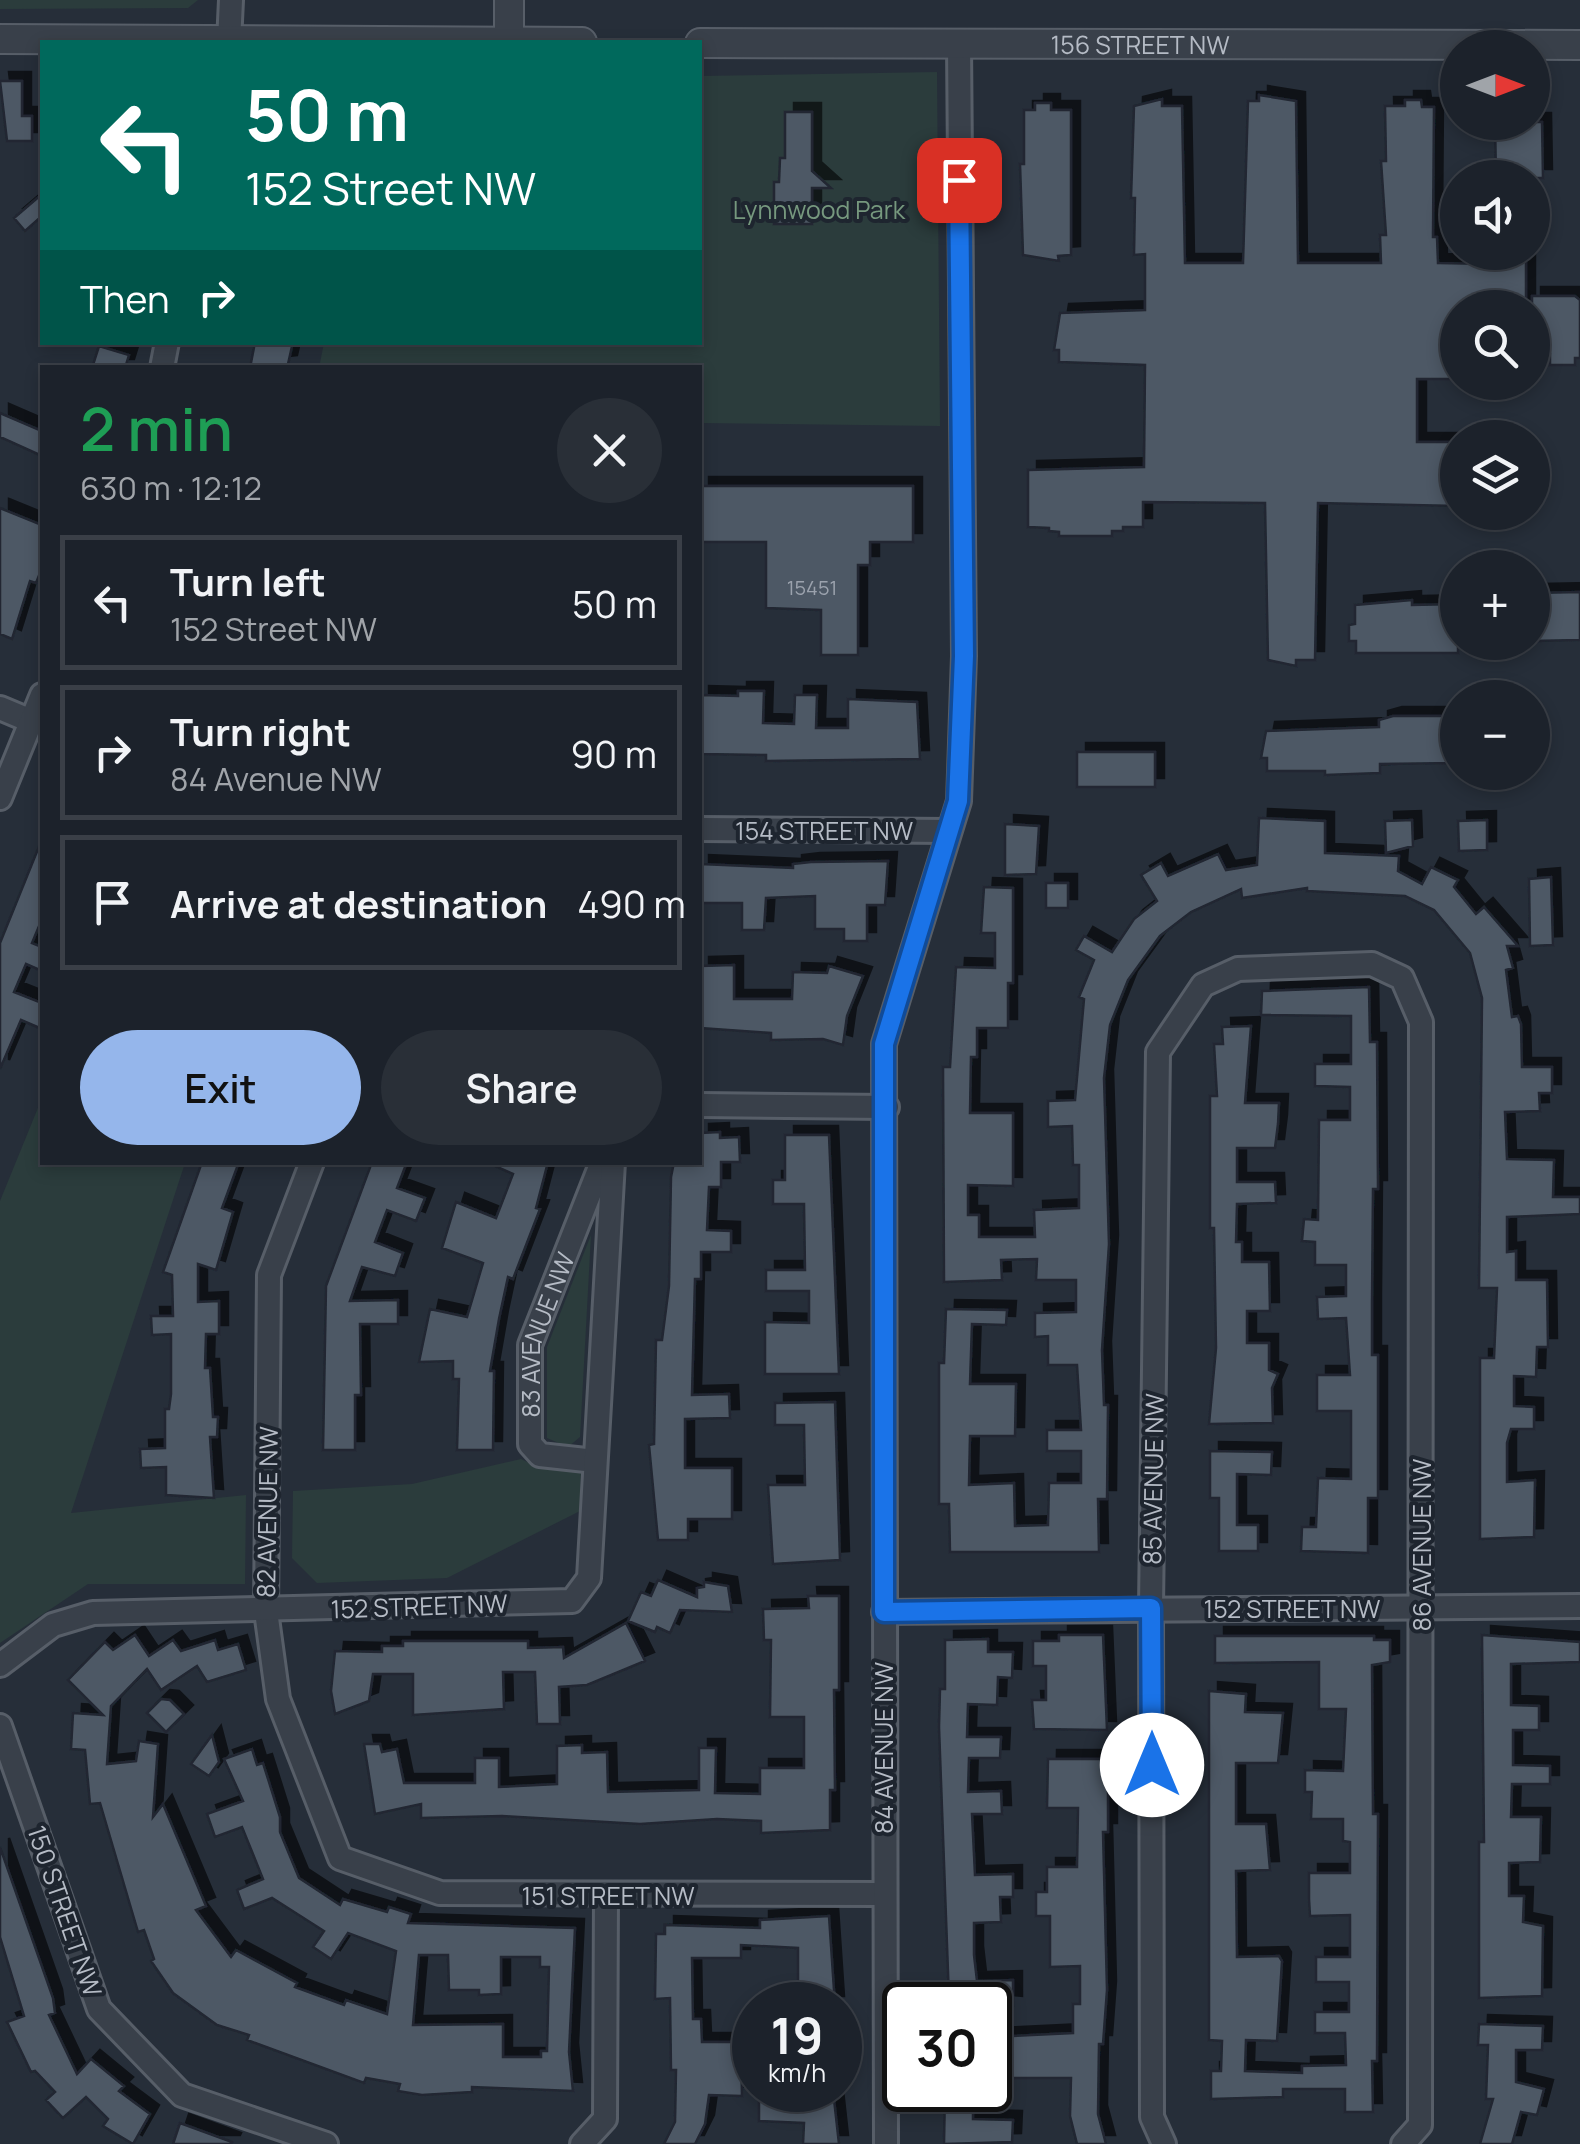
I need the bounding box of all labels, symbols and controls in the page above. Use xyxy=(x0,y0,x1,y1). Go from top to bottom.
street label: 156 STREET NW xyxy=(1050,26,1230,62)
north arrow xyxy=(1440,30,1550,140)
map controls xyxy=(1440,30,1550,790)
text: 50 m xyxy=(245,66,409,162)
icon: left xyxy=(80,80,210,210)
pin xyxy=(917,138,1002,223)
icon: arrive xyxy=(932,153,987,208)
text: 152 Street NW xyxy=(245,157,536,219)
button: sound xyxy=(1440,160,1550,270)
park label: Lynnwood Park xyxy=(733,192,906,227)
icon: right xyxy=(189,270,244,325)
text: Then xyxy=(80,272,169,324)
button: search xyxy=(1440,290,1550,400)
text: 2 min xyxy=(80,387,233,469)
button: close xyxy=(557,398,662,503)
button: layers xyxy=(1440,420,1550,530)
text: 630 m · 12:12 xyxy=(80,466,262,510)
button: + xyxy=(1440,550,1550,660)
text: Turn left xyxy=(170,555,326,607)
house number: 15451 xyxy=(787,574,837,601)
icon: left xyxy=(85,575,140,630)
text: 50 m xyxy=(572,577,657,629)
text: 152 Street NW xyxy=(170,607,377,651)
button: − xyxy=(1440,680,1550,790)
text: Turn right xyxy=(170,705,351,757)
icon: right xyxy=(85,725,140,780)
text: 90 m xyxy=(570,727,657,779)
text: 84 Avenue NW xyxy=(170,757,382,801)
street label: 154 STREET NW xyxy=(735,813,913,848)
icon: arrive xyxy=(85,875,140,930)
text: Arrive at destination xyxy=(170,877,547,929)
text: 490 m xyxy=(577,877,686,929)
button: Exit xyxy=(80,1030,361,1145)
button: Share xyxy=(381,1030,662,1145)
street label: 83 AVENUE NW xyxy=(513,1247,582,1418)
street label: 85 AVENUE NW xyxy=(1134,1393,1172,1565)
street label: 82 AVENUE NW xyxy=(248,1426,286,1598)
street label: 86 AVENUE NW xyxy=(1404,1459,1439,1631)
street label: 152 STREET NW xyxy=(330,1585,508,1627)
street label: 152 STREET NW xyxy=(1204,1591,1380,1626)
street label: 84 AVENUE NW xyxy=(866,1662,901,1834)
position arrow xyxy=(1100,1713,1204,1817)
street label: 150 STREET NW xyxy=(19,1821,111,2001)
street label: 151 STREET NW xyxy=(521,1878,695,1913)
speed limit sign: 30 xyxy=(882,1982,1012,2112)
text: 19 xyxy=(771,2001,823,2069)
text: km/h xyxy=(768,2055,826,2090)

